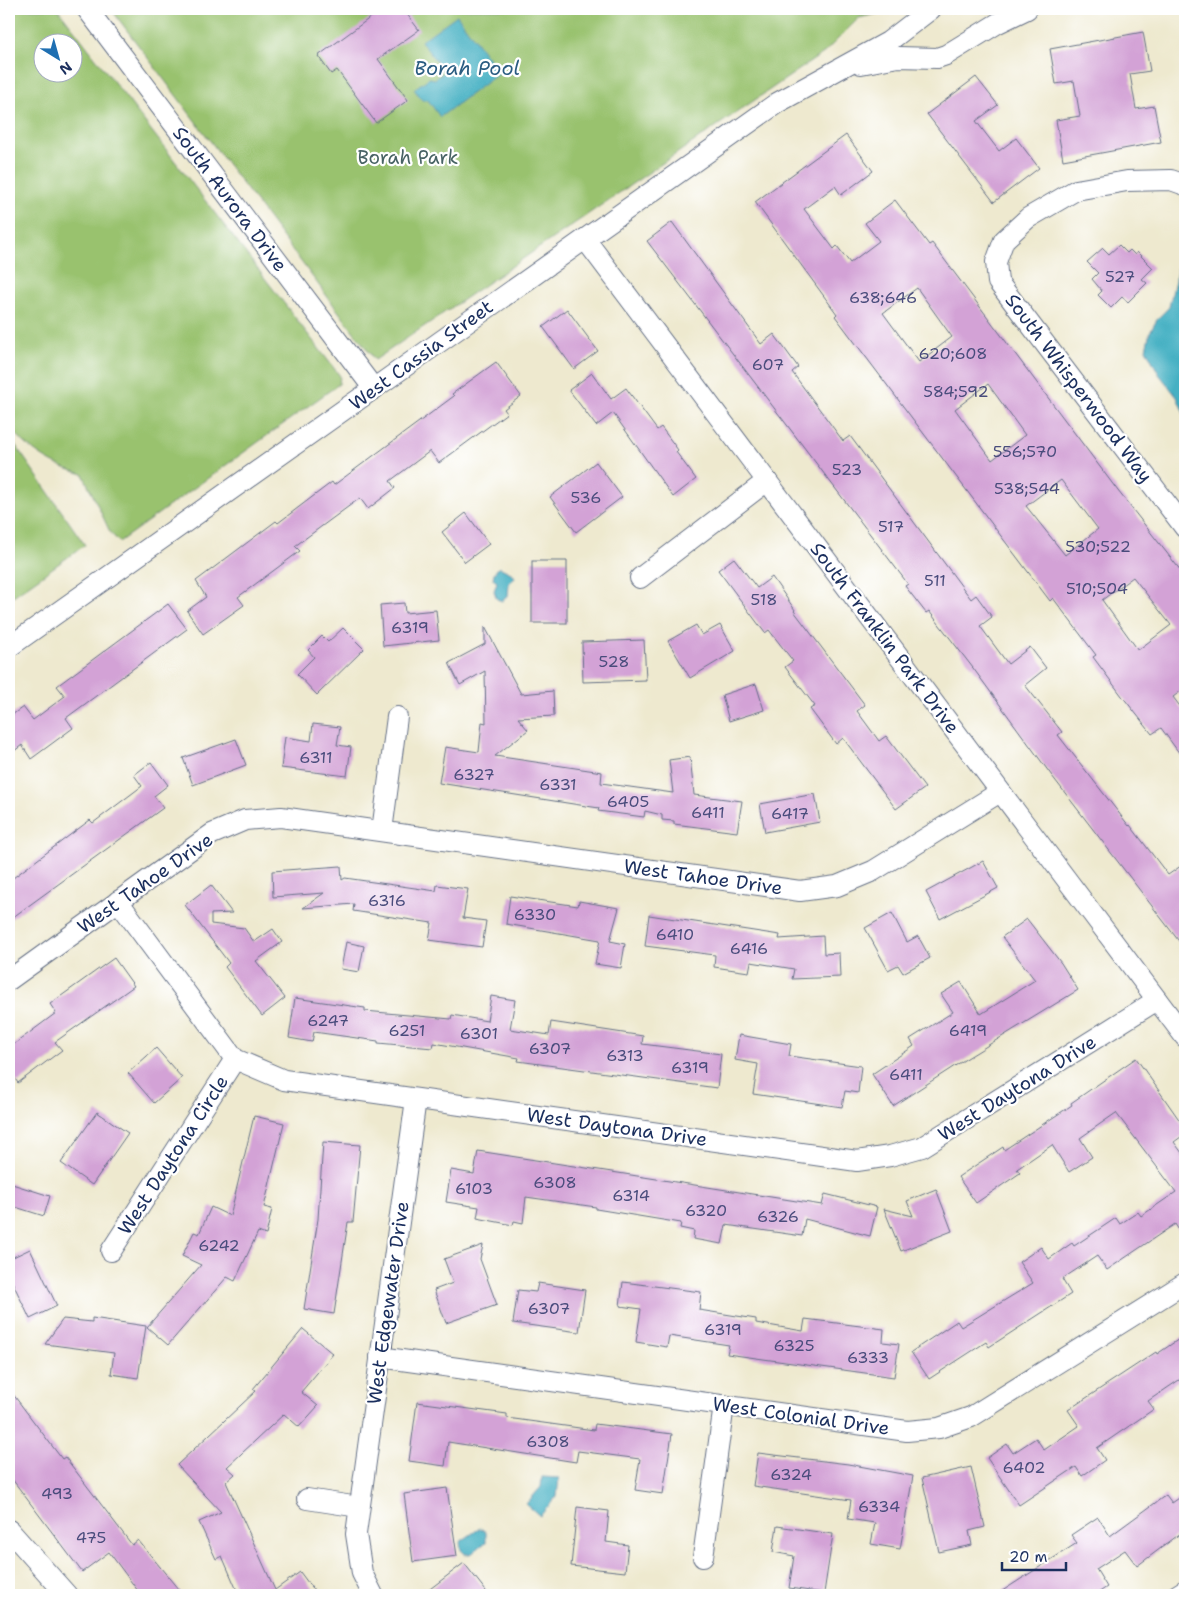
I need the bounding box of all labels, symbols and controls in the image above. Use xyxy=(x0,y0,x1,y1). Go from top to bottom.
north arrow xyxy=(32,32,82,82)
water label: Borah Pool xyxy=(414,55,520,81)
text: N xyxy=(56,58,76,79)
street label: South Aurora Drive xyxy=(167,121,293,277)
park label: Borah Park xyxy=(357,145,459,170)
house number: 527 xyxy=(1105,266,1135,287)
house number: 638;646 xyxy=(849,287,917,308)
street label: South Whisperwood Way xyxy=(1000,289,1158,487)
street label: West Cassia Street xyxy=(344,294,498,416)
house number: 620;608 xyxy=(919,343,987,364)
house number: 607 xyxy=(752,354,784,375)
house number: 584;592 xyxy=(923,381,989,402)
house number: 556;570 xyxy=(993,441,1057,462)
house number: 523 xyxy=(832,459,862,480)
house number: 538;544 xyxy=(994,478,1060,499)
house number: 536 xyxy=(570,487,602,508)
house number: 517 xyxy=(878,516,904,537)
house number: 530;522 xyxy=(1065,536,1131,557)
street label: South Franklin Park Drive xyxy=(805,537,965,739)
house number: 511 xyxy=(924,570,946,591)
house number: 510;504 xyxy=(1066,578,1128,599)
house number: 518 xyxy=(751,589,777,610)
house number: 6319 xyxy=(391,617,429,638)
house number: 528 xyxy=(599,651,629,672)
house number: 6311 xyxy=(299,747,333,768)
house number: 6327 xyxy=(453,764,495,785)
house number: 6331 xyxy=(539,774,577,795)
house number: 6405 xyxy=(607,791,649,812)
house number: 6411 xyxy=(691,802,725,823)
house number: 6417 xyxy=(771,803,809,824)
street label: West Tahoe Drive xyxy=(72,827,218,939)
street label: West Tahoe Drive xyxy=(622,853,784,901)
house number: 6316 xyxy=(368,890,406,911)
house number: 6330 xyxy=(514,904,556,925)
house number: 6410 xyxy=(656,924,694,945)
house number: 6416 xyxy=(730,938,768,959)
house number: 6247 xyxy=(307,1010,349,1031)
house number: 6251 xyxy=(389,1020,425,1041)
house number: 6419 xyxy=(949,1020,987,1041)
house number: 6301 xyxy=(460,1023,498,1044)
street label: West Daytona Drive xyxy=(933,1029,1101,1147)
house number: 6307 xyxy=(529,1038,571,1059)
house number: 6313 xyxy=(606,1045,644,1066)
house number: 6319 xyxy=(671,1057,709,1078)
house number: 6411 xyxy=(889,1064,923,1085)
street label: West Daytona Circle xyxy=(112,1070,234,1240)
street label: West Daytona Drive xyxy=(525,1102,709,1152)
house number: 6308 xyxy=(533,1172,577,1193)
house number: 6103 xyxy=(455,1178,493,1199)
house number: 6314 xyxy=(612,1185,650,1206)
street label: West Edgewater Drive xyxy=(361,1200,415,1406)
house number: 6320 xyxy=(685,1200,727,1221)
house number: 6326 xyxy=(757,1206,799,1227)
house number: 6242 xyxy=(198,1235,240,1256)
house number: 6307 xyxy=(528,1298,570,1319)
house number: 6319 xyxy=(704,1319,742,1340)
house number: 6325 xyxy=(773,1335,815,1356)
house number: 6333 xyxy=(847,1347,889,1368)
street label: West Colonial Drive xyxy=(711,1391,891,1441)
house number: 6308 xyxy=(526,1431,570,1452)
house number: 6402 xyxy=(1002,1457,1046,1478)
house number: 6324 xyxy=(770,1464,812,1485)
house number: 493 xyxy=(41,1483,73,1504)
house number: 6334 xyxy=(858,1496,900,1517)
house number: 475 xyxy=(76,1527,106,1548)
scale bar xyxy=(1002,1539,1065,1571)
text: 20 m xyxy=(1009,1547,1048,1567)

